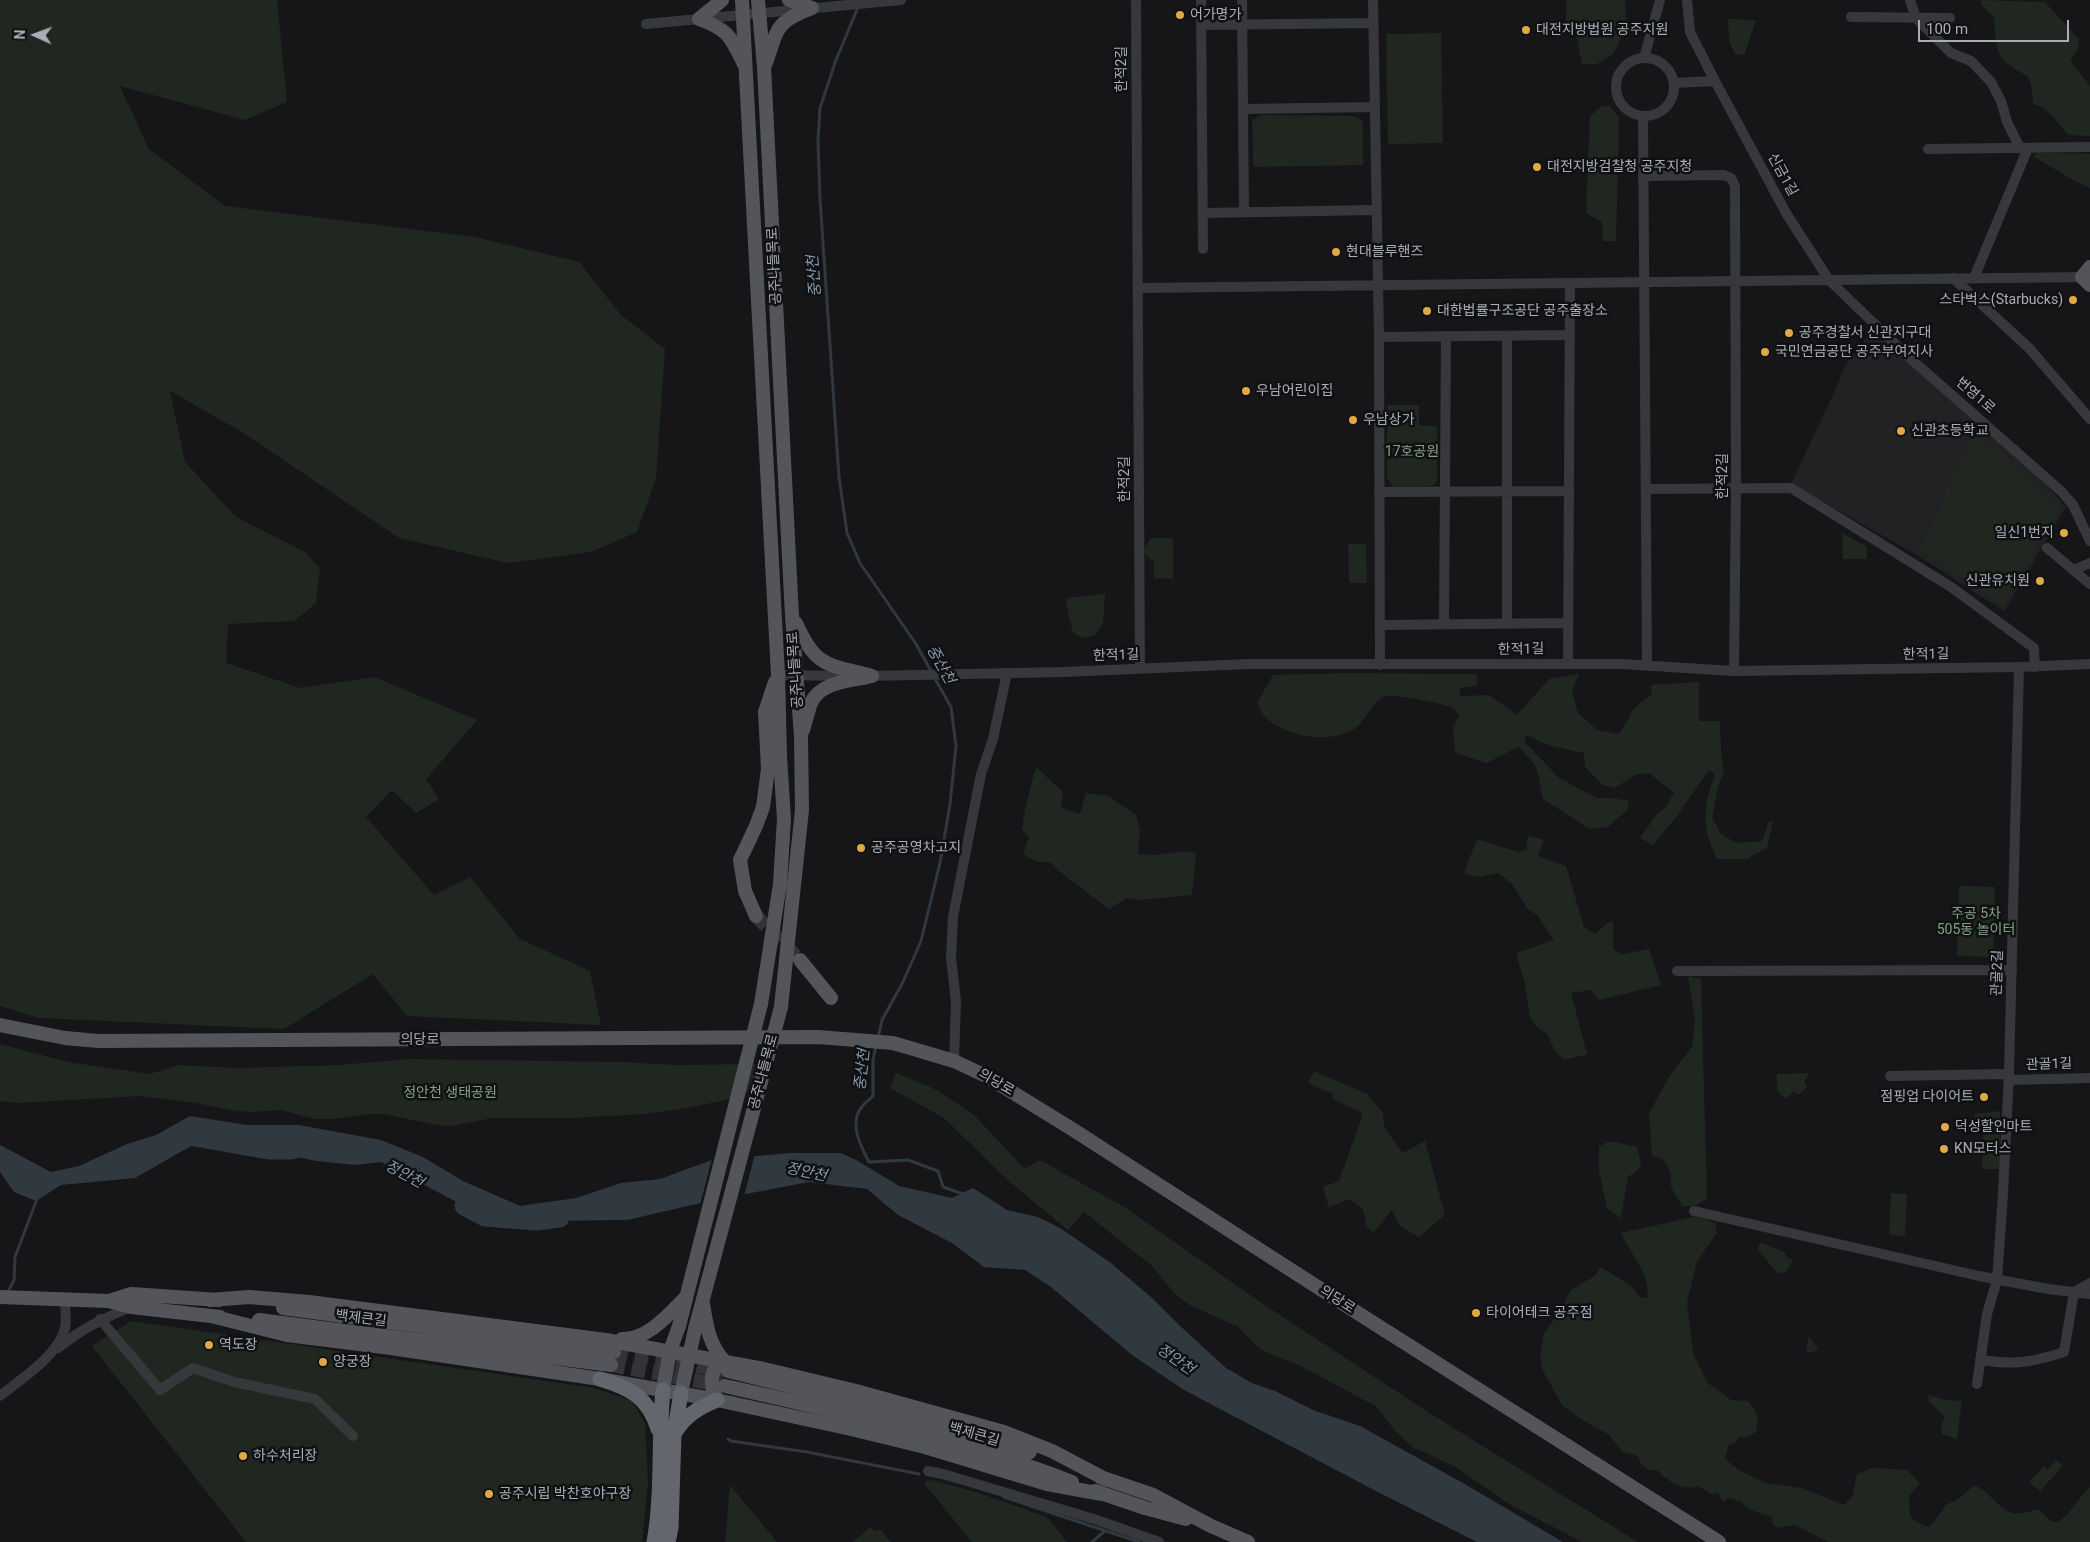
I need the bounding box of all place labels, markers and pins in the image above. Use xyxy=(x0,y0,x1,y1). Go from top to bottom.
place label: 어가명가 xyxy=(1190,7,1242,23)
marker: 어가명가 xyxy=(1174,9,1186,21)
place label: 대전지방법원 공주지원 xyxy=(1536,22,1668,38)
marker: 대전지방법원 공주지원 xyxy=(1520,24,1532,36)
place label: 대전지방검찰청 공주지청 xyxy=(1547,159,1692,175)
marker: 대전지방검찰청 공주지청 xyxy=(1531,161,1543,173)
place label: 현대블루핸즈 xyxy=(1346,244,1423,260)
marker: 현대블루핸즈 xyxy=(1330,246,1342,258)
place label: 스타벅스(Starbucks) xyxy=(1939,292,2063,308)
marker: 스타벅스(Starbucks) xyxy=(2067,294,2079,306)
place label: 대한법률구조공단 공주출장소 xyxy=(1437,303,1608,319)
marker: 대한법률구조공단 공주출장소 xyxy=(1421,305,1433,317)
place label: 공주경찰서 신관지구대 xyxy=(1799,325,1931,341)
marker: 공주경찰서 신관지구대 xyxy=(1783,327,1795,339)
place label: 국민연금공단 공주부여지사 xyxy=(1775,344,1933,360)
marker: 국민연금공단 공주부여지사 xyxy=(1759,346,1771,358)
place label: 우남어린이집 xyxy=(1256,383,1333,399)
marker: 우남어린이집 xyxy=(1240,385,1252,397)
place label: 우남상가 xyxy=(1363,412,1415,428)
marker: 우남상가 xyxy=(1347,414,1359,426)
place label: 신관초등학교 xyxy=(1911,423,1988,439)
marker: 신관초등학교 xyxy=(1895,425,1907,437)
place label: 일신1번지 xyxy=(1995,525,2054,541)
marker: 일신1번지 xyxy=(2058,527,2070,539)
place label: 신관유치원 xyxy=(1966,573,2030,589)
marker: 신관유치원 xyxy=(2034,575,2046,587)
place label: 공주공영차고지 xyxy=(871,840,961,856)
marker: 공주공영차고지 xyxy=(855,842,867,854)
place label: 점핑업 다이어트 xyxy=(1880,1089,1974,1105)
marker: 점핑업 다이어트 xyxy=(1978,1091,1990,1103)
place label: 덕성할인마트 xyxy=(1955,1119,2032,1135)
marker: 덕성할인마트 xyxy=(1939,1121,1951,1133)
place label: KN모터스 xyxy=(1954,1141,2011,1157)
marker: KN모터스 xyxy=(1938,1143,1950,1155)
place label: 타이어테크 공주점 xyxy=(1486,1305,1593,1321)
marker: 타이어테크 공주점 xyxy=(1470,1307,1482,1319)
place label: 역도장 xyxy=(219,1337,258,1353)
marker: 역도장 xyxy=(203,1339,215,1351)
place label: 양궁장 xyxy=(333,1354,372,1370)
marker: 양궁장 xyxy=(317,1356,329,1368)
place label: 하수처리장 xyxy=(253,1448,317,1464)
marker: 하수처리장 xyxy=(237,1450,249,1462)
place label: 공주시립 박찬호야구장 xyxy=(499,1486,631,1502)
marker: 공주시립 박찬호야구장 xyxy=(483,1488,495,1500)

